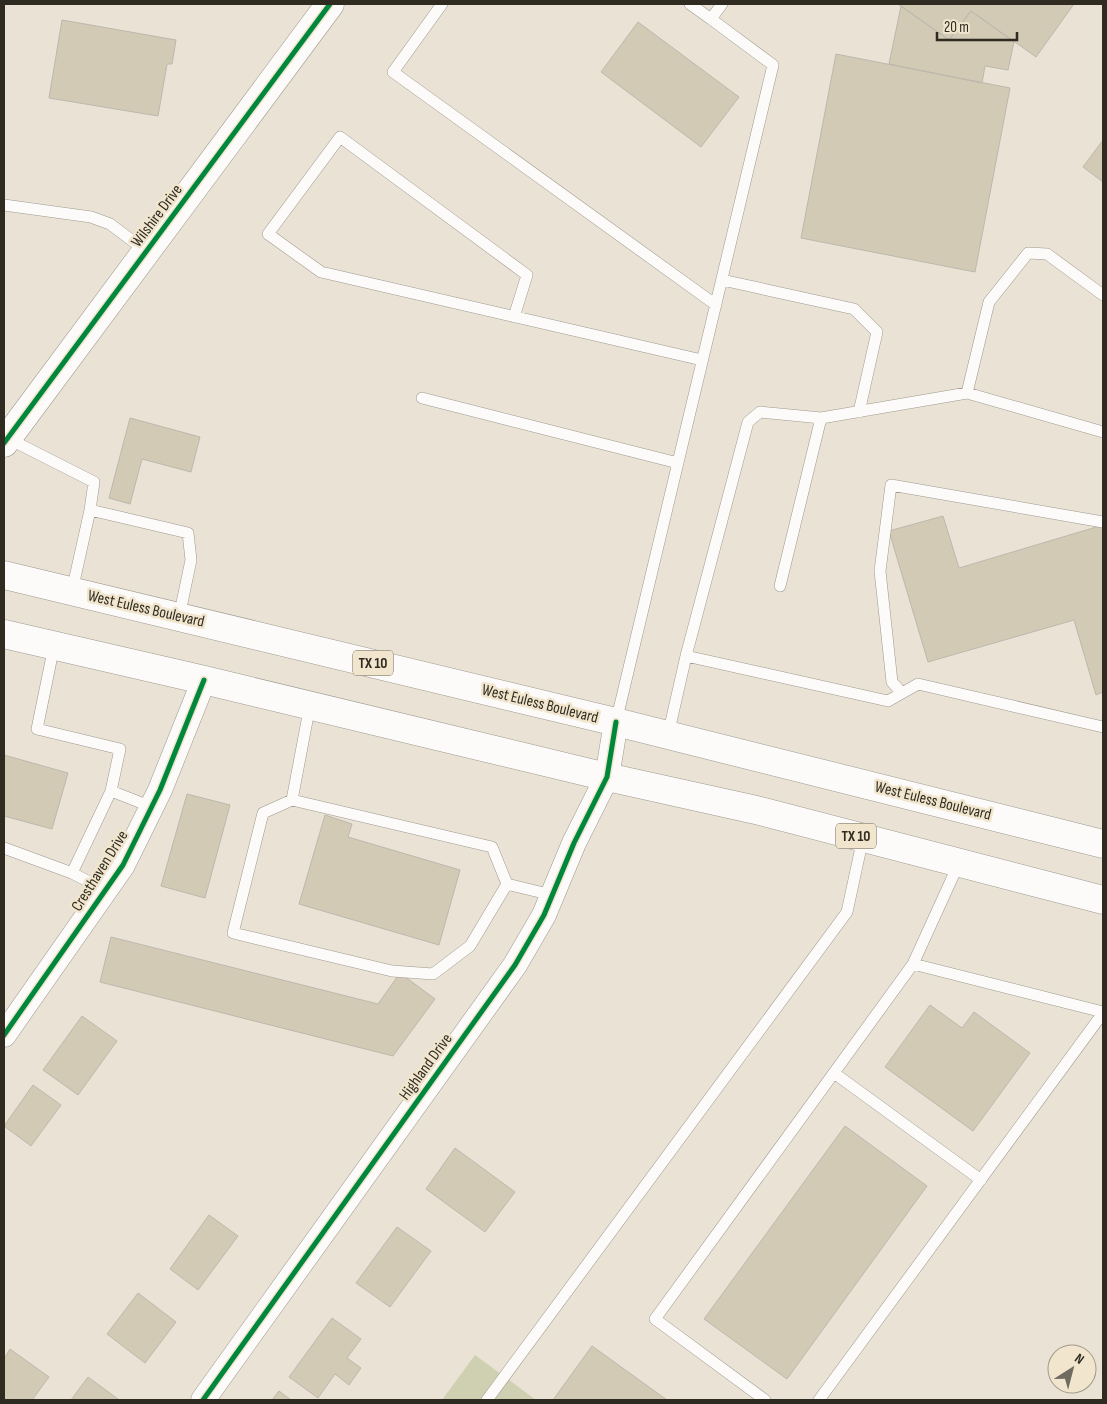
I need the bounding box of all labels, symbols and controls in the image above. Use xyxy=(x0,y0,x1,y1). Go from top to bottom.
scale bar xyxy=(937,10,1017,42)
text: 20 m xyxy=(944,18,969,37)
street label: Wilshire Drive xyxy=(127,181,187,251)
street label: West Euless Boulevard xyxy=(86,586,206,632)
road number: TX 10 xyxy=(353,650,393,676)
street label: West Euless Boulevard xyxy=(480,680,600,728)
street label: West Euless Boulevard xyxy=(873,777,993,825)
road number: TX 10 xyxy=(836,824,876,848)
street label: Cresthaven Drive xyxy=(68,827,132,915)
street label: Highland Drive xyxy=(396,1030,456,1104)
north arrow xyxy=(1047,1344,1097,1394)
text: N xyxy=(1071,1350,1087,1368)

